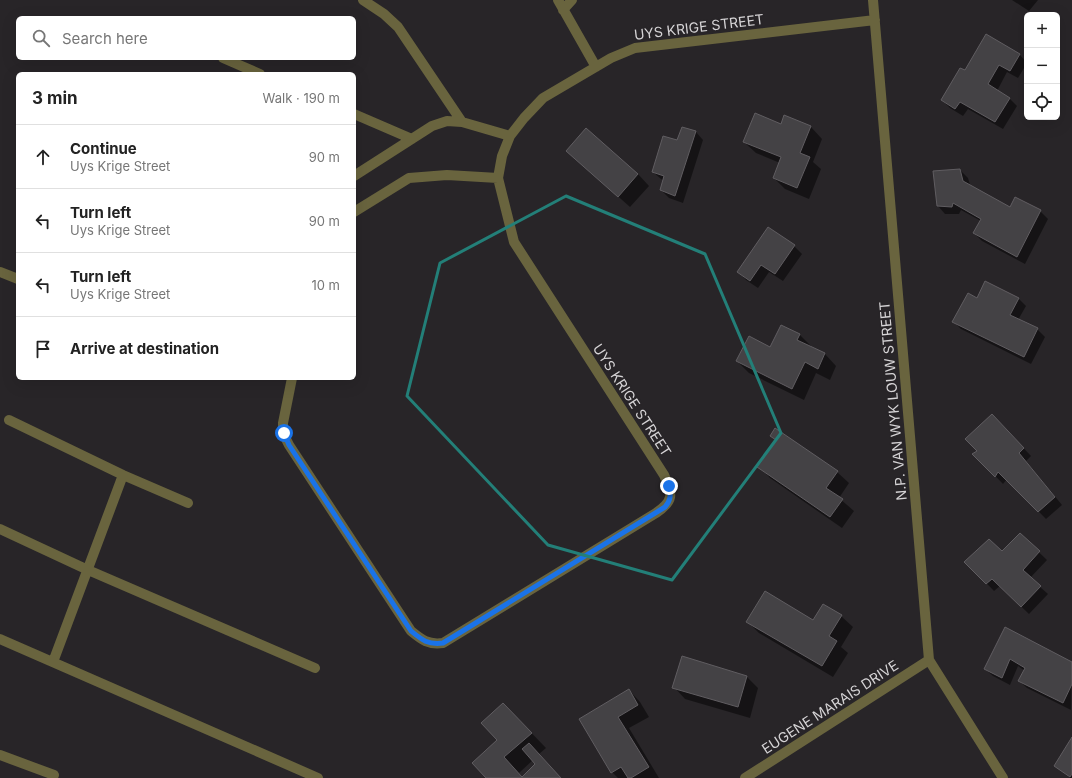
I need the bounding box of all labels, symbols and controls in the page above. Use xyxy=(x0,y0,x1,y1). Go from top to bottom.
street label: UYS KRIGE STREET xyxy=(633,10,765,43)
map controls xyxy=(1024,12,1060,120)
button: + xyxy=(1024,12,1060,48)
search box xyxy=(16,16,356,60)
icon: search xyxy=(30,27,52,49)
text: Search here xyxy=(62,29,148,48)
button: − xyxy=(1024,48,1060,84)
button: locate xyxy=(1024,84,1060,120)
text: 3 min xyxy=(32,88,78,108)
text: Walk · 190 m xyxy=(263,90,340,106)
text: Continue xyxy=(70,139,137,158)
icon: ahead xyxy=(32,146,54,168)
text: 90 m xyxy=(309,149,340,165)
text: Uys Krige Street xyxy=(70,158,170,174)
text: Turn left xyxy=(70,203,131,222)
icon: left xyxy=(32,210,54,232)
text: 90 m xyxy=(309,213,340,229)
text: Uys Krige Street xyxy=(70,222,170,238)
text: Turn left xyxy=(70,267,131,286)
icon: left xyxy=(32,274,54,296)
text: 10 m xyxy=(311,277,340,293)
text: Uys Krige Street xyxy=(70,286,170,302)
street label: N.P. VAN WYK LOUW STREET xyxy=(875,301,910,501)
icon: arrive xyxy=(32,338,54,360)
text: Arrive at destination xyxy=(70,339,219,358)
street label: UYS KRIGE STREET xyxy=(590,340,675,459)
route start xyxy=(275,424,293,442)
route end xyxy=(660,477,678,495)
street label: EUGENE MARAIS DRIVE xyxy=(758,656,901,757)

